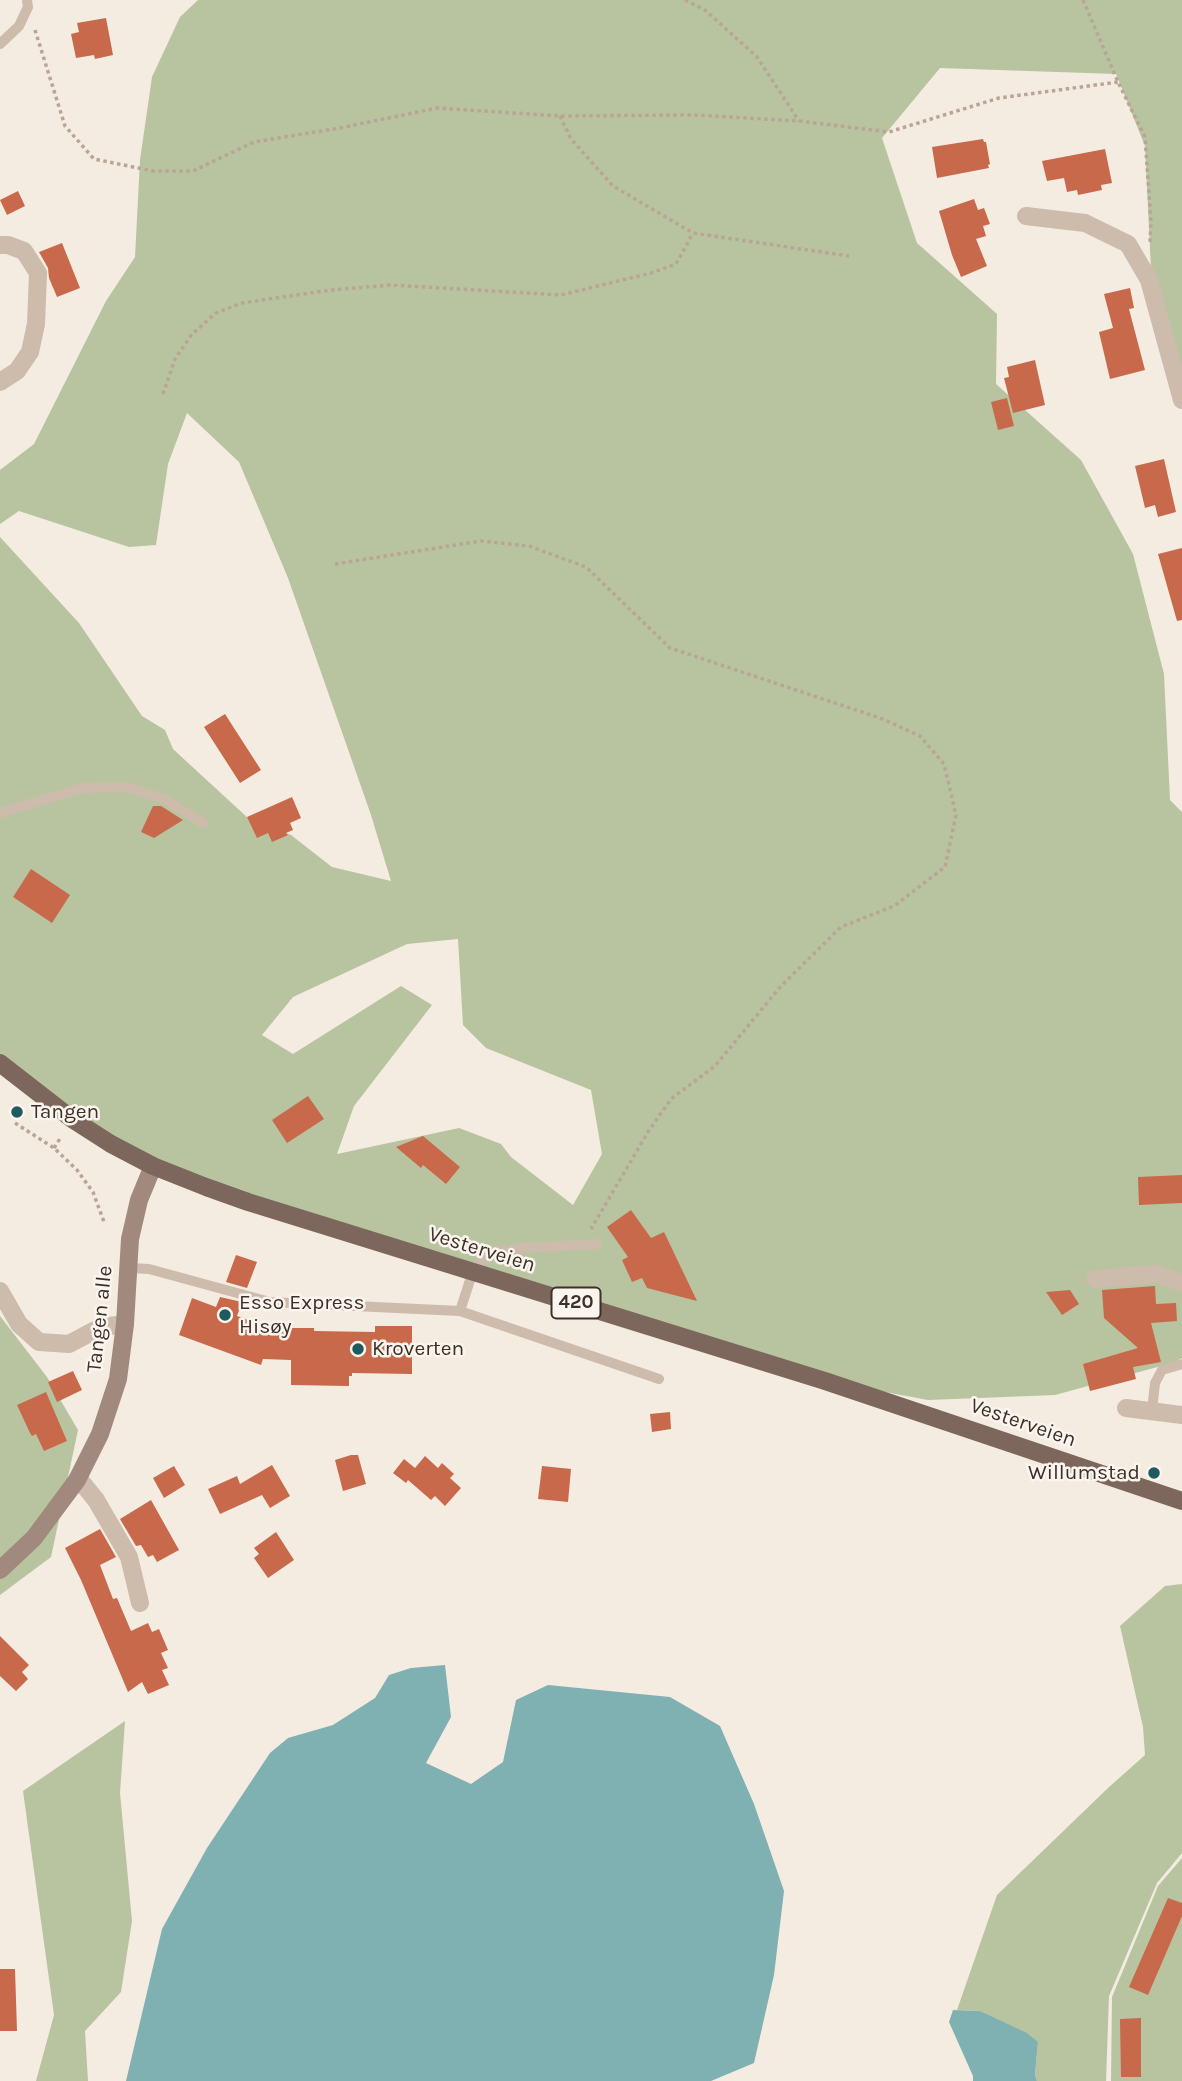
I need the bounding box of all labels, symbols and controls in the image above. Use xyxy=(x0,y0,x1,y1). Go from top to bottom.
place label: Tangen xyxy=(31,1099,99,1125)
marker: Tangen xyxy=(9,1104,25,1120)
street label: Vesterveien xyxy=(426,1222,538,1278)
street label: Tangen alle xyxy=(82,1264,118,1374)
road number: 420 xyxy=(552,1288,600,1318)
place label: Esso Express Hisøy xyxy=(239,1290,365,1340)
marker: Esso Express Hisøy xyxy=(217,1307,233,1323)
place label: Kroverten xyxy=(372,1336,464,1362)
marker: Kroverten xyxy=(350,1341,366,1357)
street label: Vesterveien xyxy=(967,1393,1079,1453)
place label: Willumstad xyxy=(1028,1460,1140,1486)
marker: Willumstad xyxy=(1146,1465,1162,1481)

